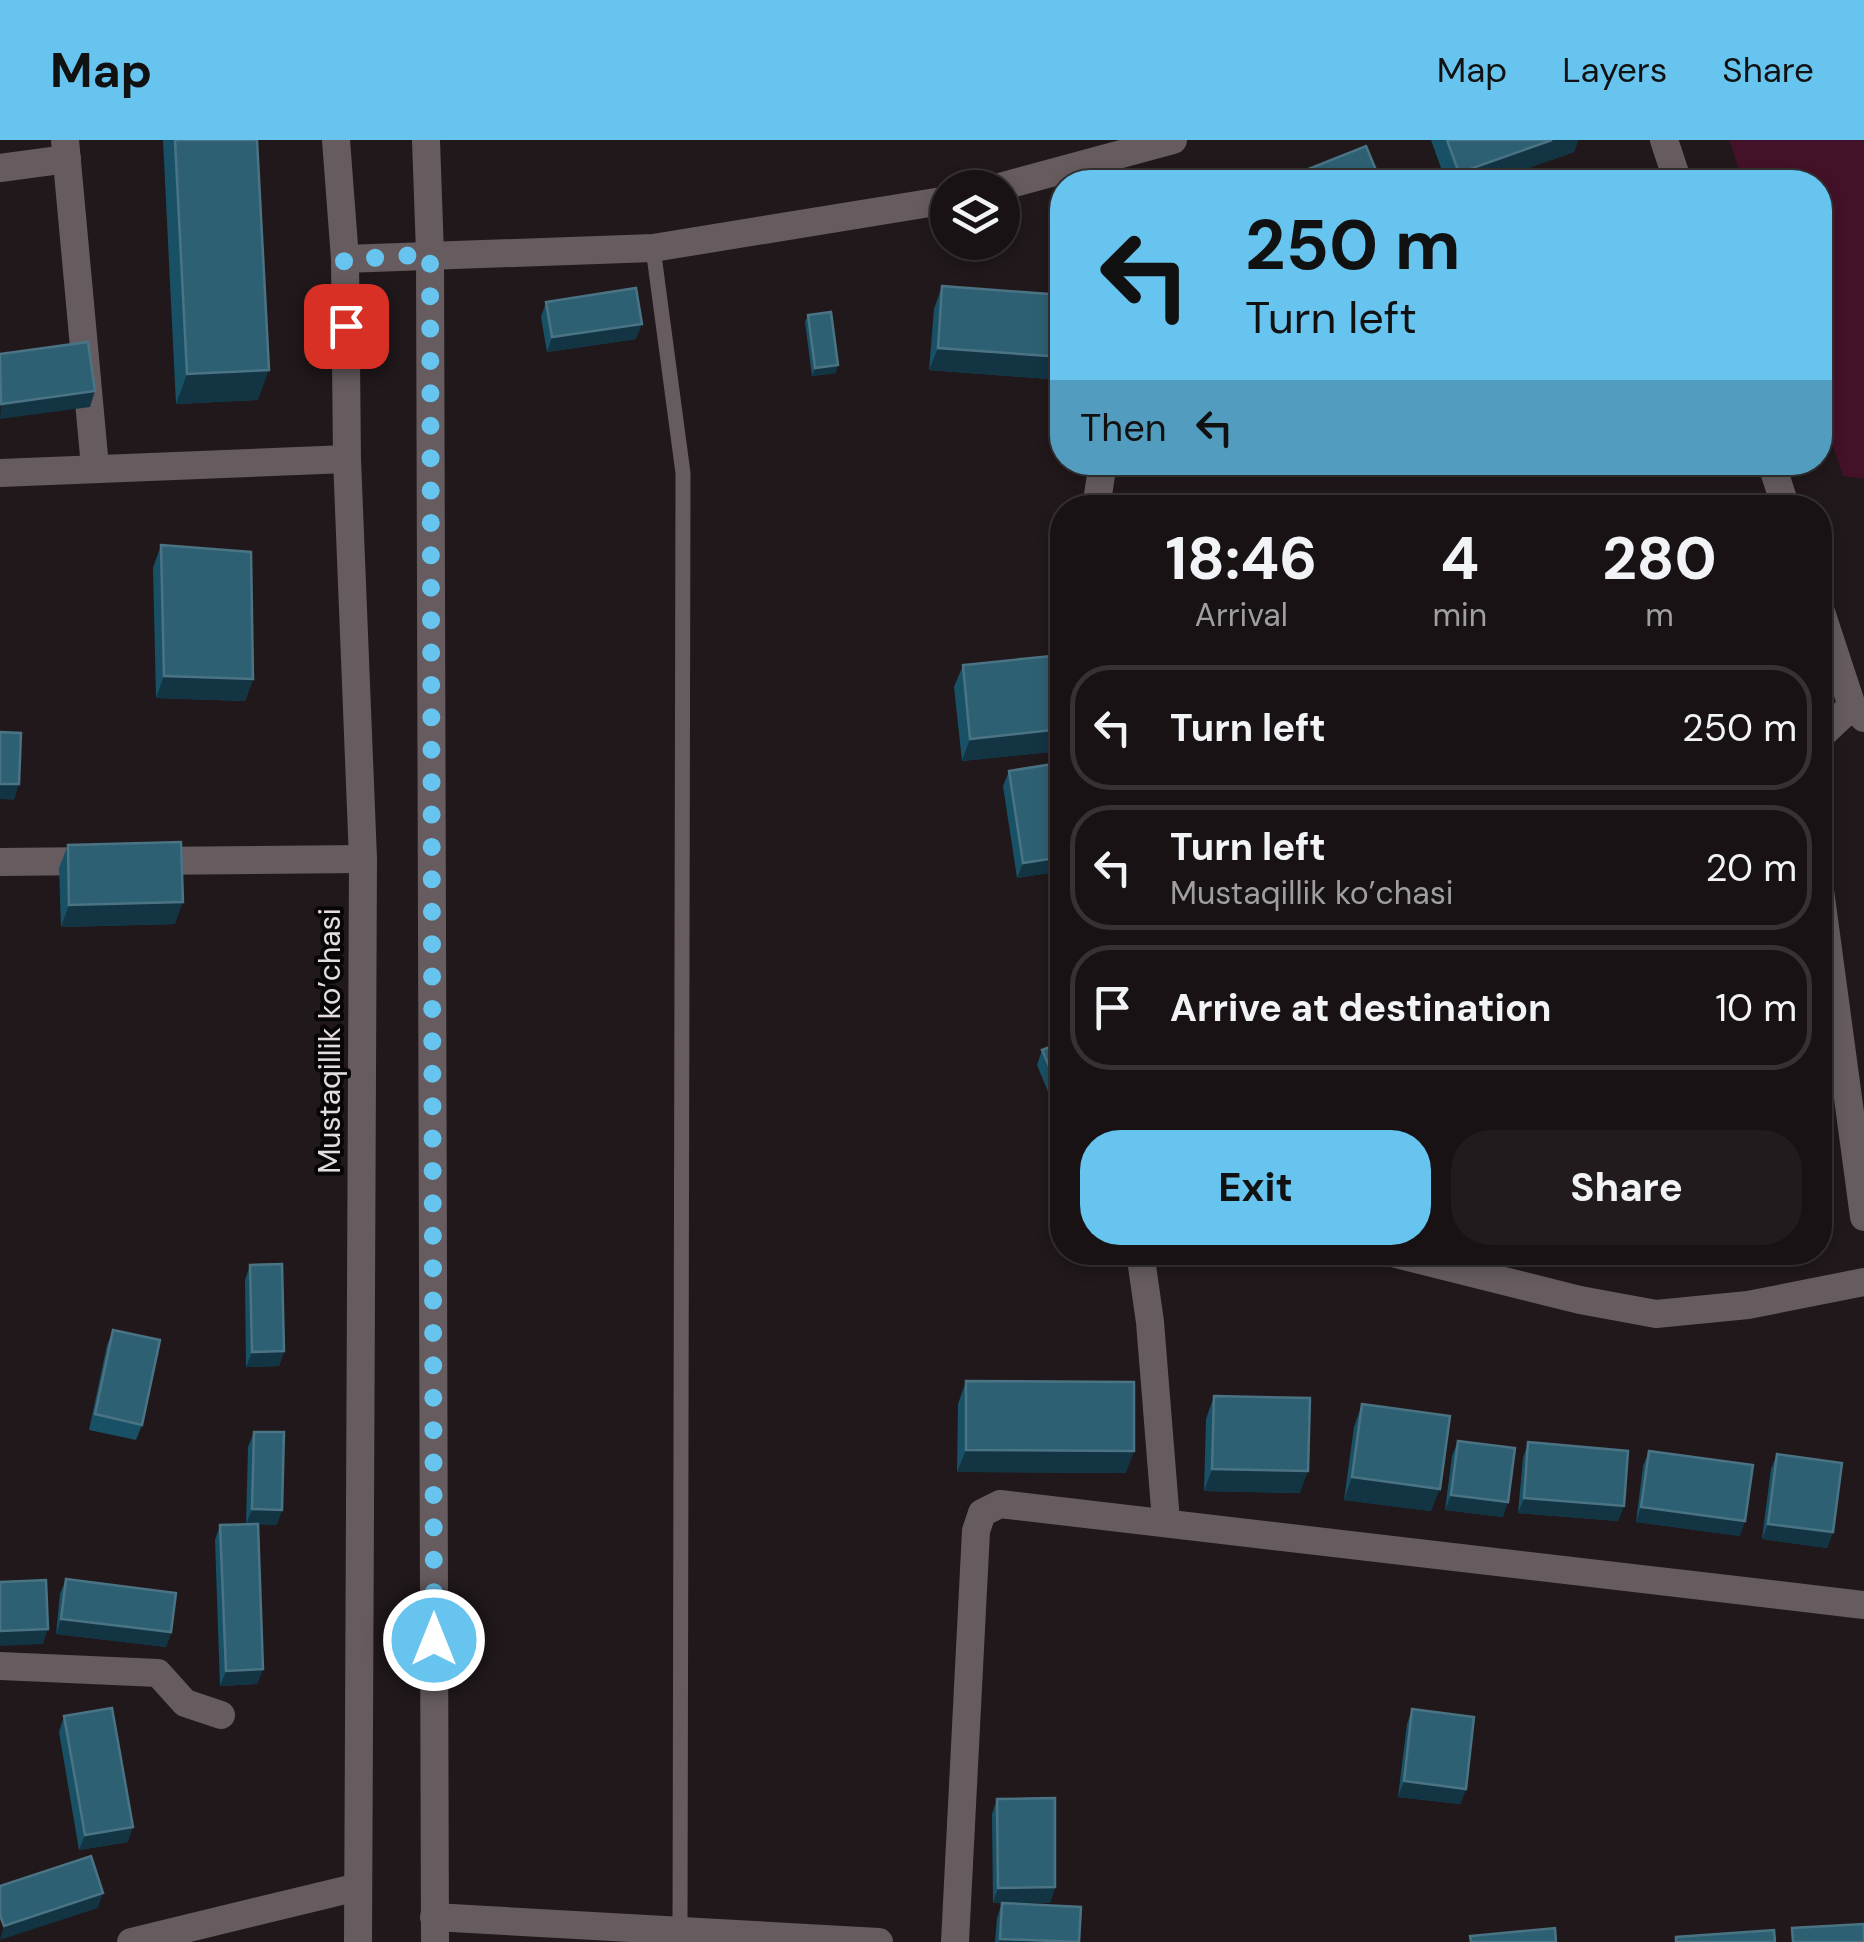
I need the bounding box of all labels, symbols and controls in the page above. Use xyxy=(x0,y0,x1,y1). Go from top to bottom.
text: Map xyxy=(50,39,152,102)
text: Map xyxy=(1437,47,1507,93)
text: Layers xyxy=(1562,47,1667,93)
text: Share xyxy=(1722,47,1814,93)
map controls xyxy=(930,170,1020,260)
button: layers xyxy=(930,170,1020,260)
text: 250 m xyxy=(1245,200,1461,291)
icon: left xyxy=(1080,210,1210,340)
pin xyxy=(304,284,389,369)
text: Turn left xyxy=(1245,288,1417,347)
icon: arrive xyxy=(319,299,374,354)
icon: left xyxy=(1187,400,1242,455)
text: Then xyxy=(1080,403,1167,453)
text: 18:46 xyxy=(1165,519,1317,598)
text: 4 xyxy=(1440,519,1479,598)
text: 280 xyxy=(1602,519,1717,598)
text: Arrival xyxy=(1195,594,1288,636)
text: min xyxy=(1433,594,1487,636)
text: m xyxy=(1645,594,1674,636)
icon: left xyxy=(1085,700,1140,755)
text: Turn left xyxy=(1170,703,1326,753)
text: 250 m xyxy=(1682,703,1797,753)
text: Turn left xyxy=(1170,822,1326,872)
icon: left xyxy=(1085,840,1140,895)
text: 20 m xyxy=(1706,843,1797,893)
text: Mustaqillik ko’chasi xyxy=(1170,872,1453,914)
street label: Mustaqillik ko’chasi xyxy=(310,908,349,1174)
icon: arrive xyxy=(1085,980,1140,1035)
text: Arrive at destination xyxy=(1170,983,1552,1033)
text: 10 m xyxy=(1715,983,1797,1033)
button: Exit xyxy=(1080,1130,1431,1245)
button: Share xyxy=(1451,1130,1802,1245)
position arrow xyxy=(382,1588,486,1692)

